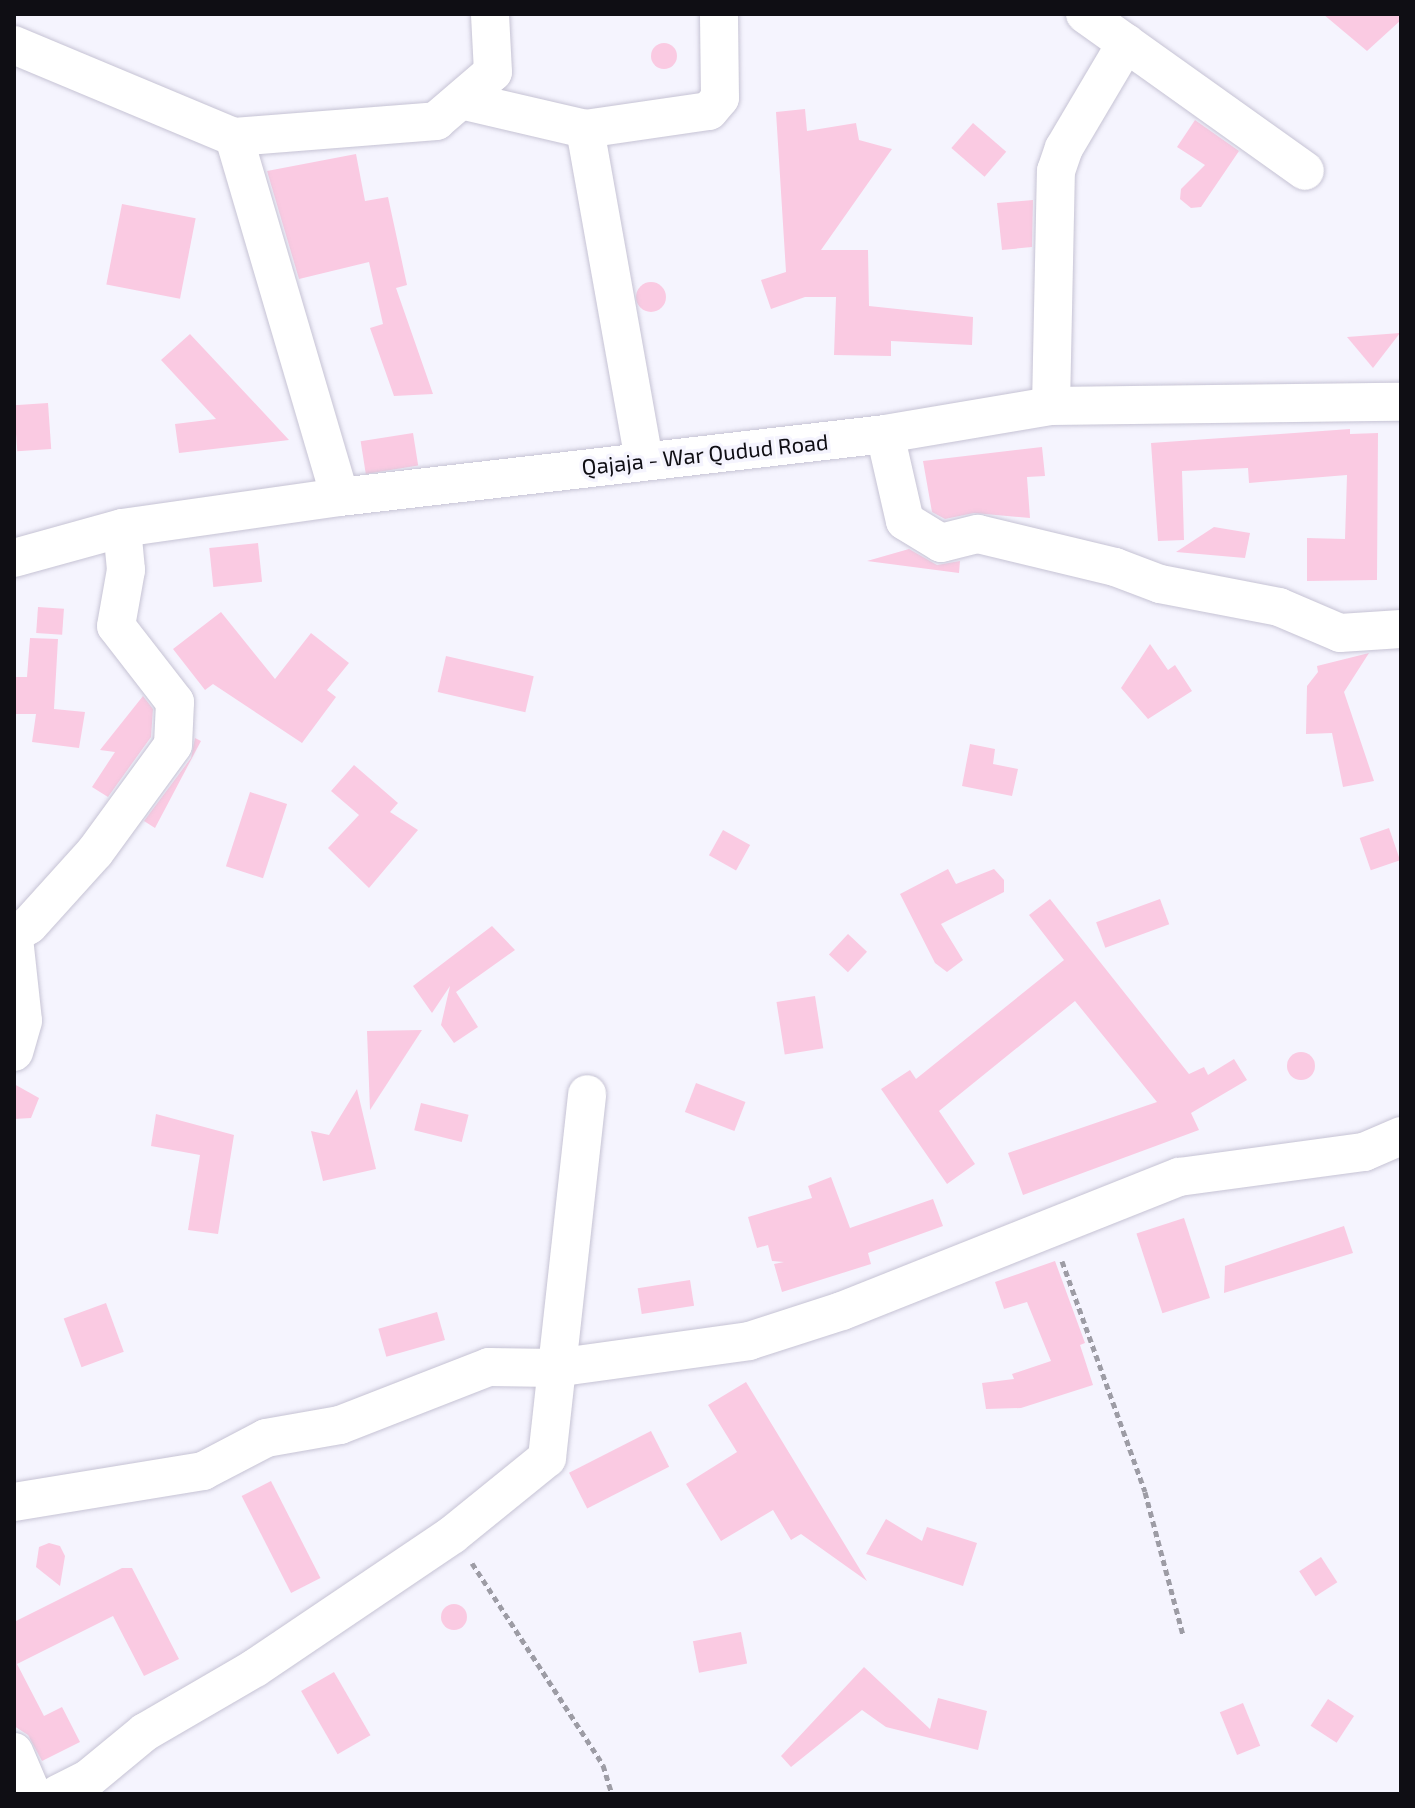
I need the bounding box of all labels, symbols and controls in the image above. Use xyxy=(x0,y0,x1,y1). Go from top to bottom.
street label: Qajaja - War Qudud Road xyxy=(580,428,830,480)

